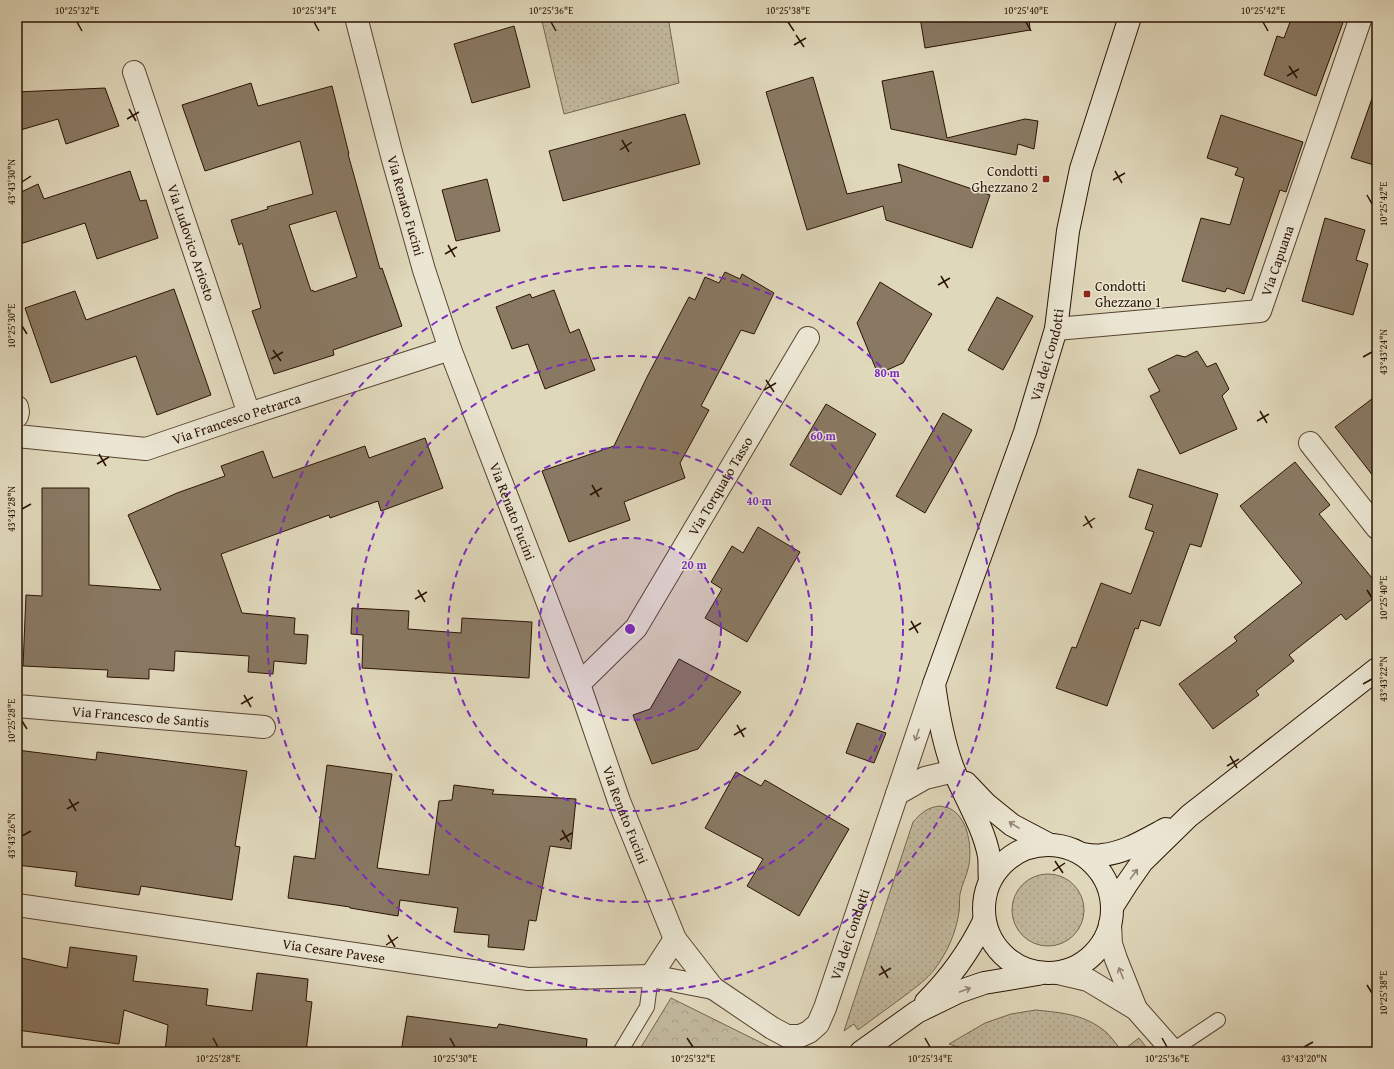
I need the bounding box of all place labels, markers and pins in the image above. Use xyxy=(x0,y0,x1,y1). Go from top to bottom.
place label: Condotti Ghezzano 2 xyxy=(972,161,1038,197)
marker: Condotti Ghezzano 2 xyxy=(1041,174,1051,184)
place label: Condotti Ghezzano 1 xyxy=(1095,276,1161,312)
marker: Condotti Ghezzano 1 xyxy=(1082,289,1092,299)
centre of rings xyxy=(623,622,637,636)

